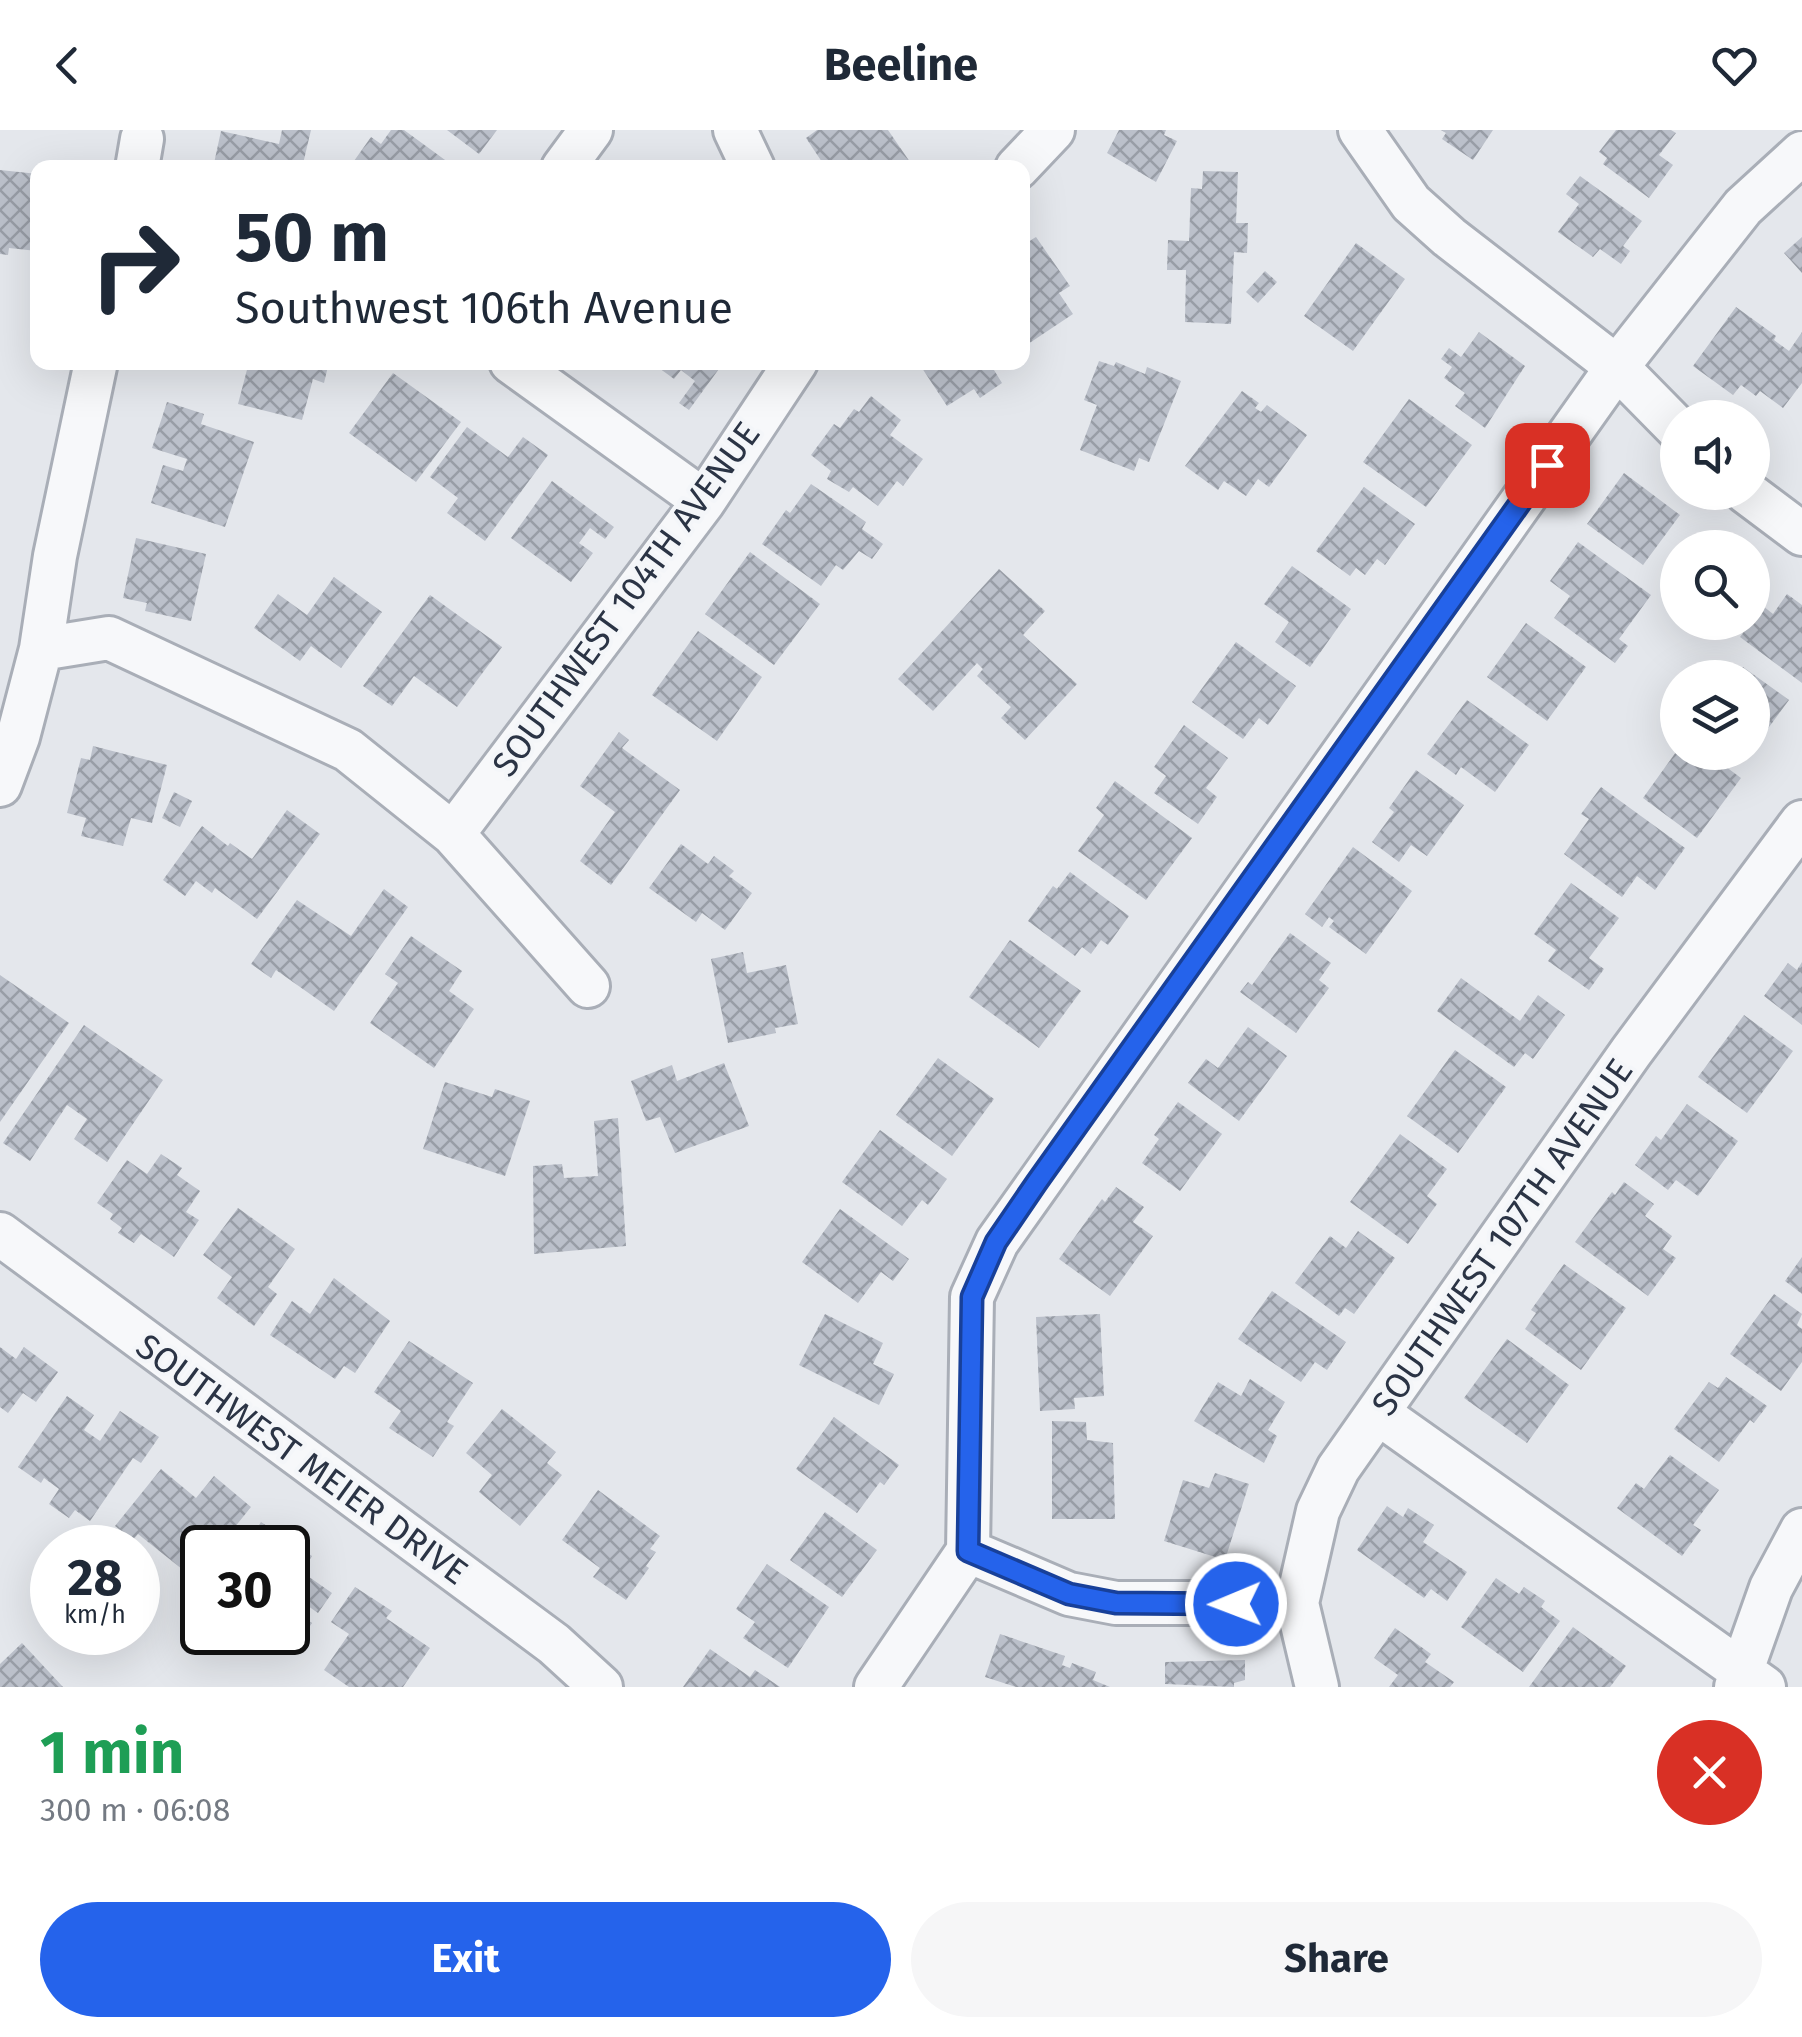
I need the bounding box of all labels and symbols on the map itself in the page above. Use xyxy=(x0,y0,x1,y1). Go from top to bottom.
street label: SOUTHWEST 104TH AVENUE xyxy=(483,414,769,784)
pin xyxy=(1505,423,1590,508)
street label: SOUTHWEST 107TH AVENUE xyxy=(1363,1051,1641,1423)
street label: SOUTHWEST MEIER DRIVE xyxy=(128,1325,476,1593)
speed limit sign: 30 xyxy=(180,1525,310,1655)
position arrow xyxy=(1184,1552,1288,1656)

